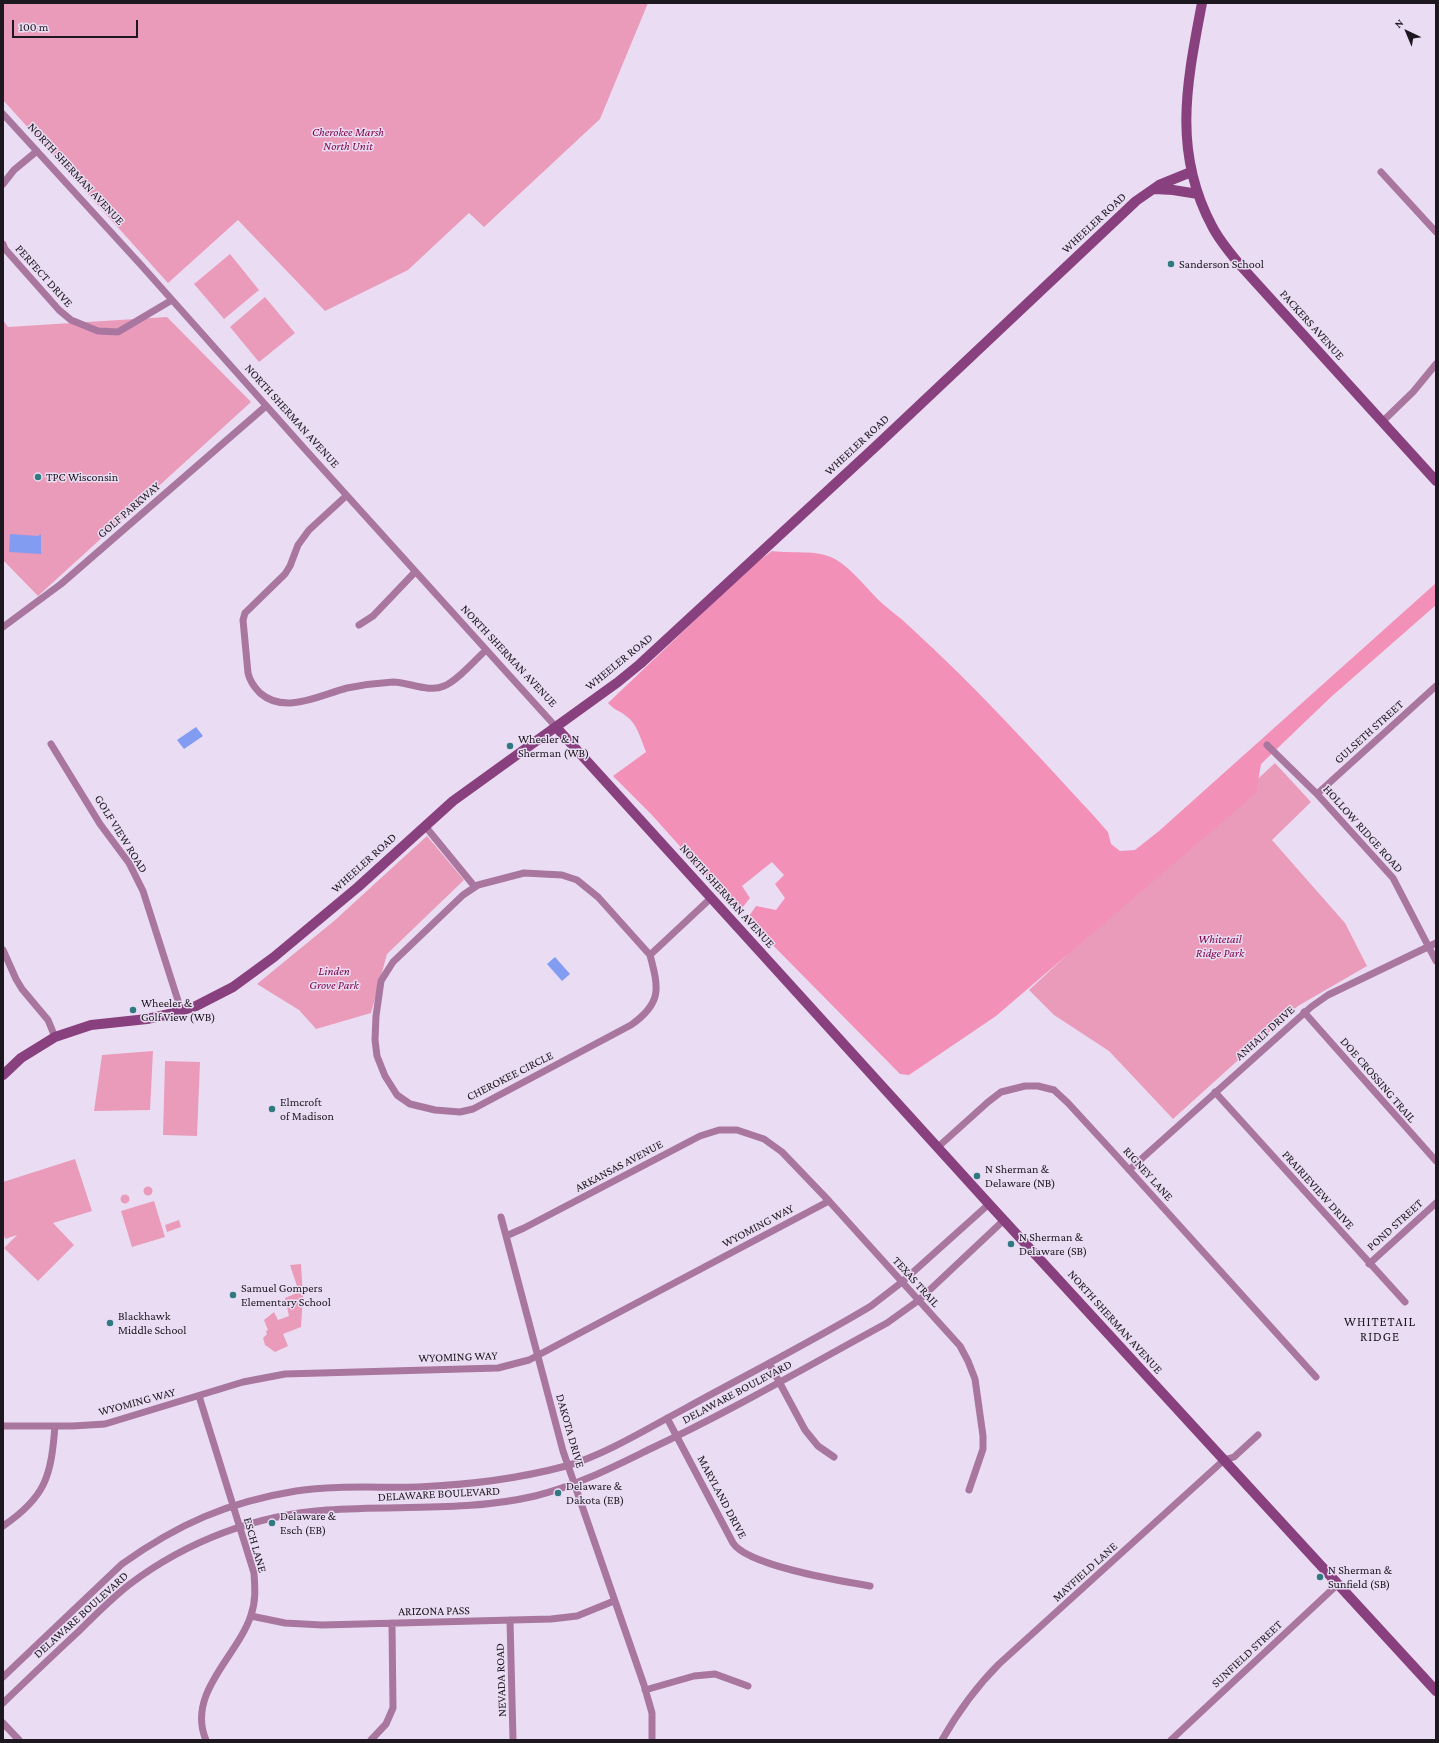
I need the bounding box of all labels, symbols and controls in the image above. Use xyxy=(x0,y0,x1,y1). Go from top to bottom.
scale bar xyxy=(14,12,140,38)
north arrow xyxy=(1387,12,1427,52)
text: N xyxy=(1392,16,1406,30)
text: 100 m xyxy=(19,20,48,34)
street label: NORTH SHERMAN AVENUE xyxy=(25,120,127,228)
park label: Cherokee Marsh North Unit xyxy=(312,125,384,153)
street label: WHEELER ROAD xyxy=(1059,190,1129,256)
street label: PERFECT DRIVE xyxy=(12,242,76,310)
place label: Sanderson School xyxy=(1179,257,1264,271)
marker: Sanderson School xyxy=(1166,259,1176,269)
street label: PACKERS AVENUE xyxy=(1277,287,1347,363)
street label: NORTH SHERMAN AVENUE xyxy=(242,361,342,471)
street label: WHEELER ROAD xyxy=(822,412,892,478)
place label: TPC Wisconsin xyxy=(46,470,118,484)
marker: TPC Wisconsin xyxy=(33,472,43,482)
street label: GOLF PARKWAY xyxy=(95,479,163,541)
street label: NORTH SHERMAN AVENUE xyxy=(458,602,560,710)
street label: WHEELER ROAD xyxy=(582,630,656,694)
street label: GULSETH STREET xyxy=(1331,697,1407,767)
place label: Wheeler & N Sherman (WB) xyxy=(518,732,589,760)
marker: Wheeler & N Sherman (WB) xyxy=(505,741,515,751)
street label: HOLLOW RIDGE ROAD xyxy=(1320,782,1406,876)
street label: GOLF VIEW ROAD xyxy=(91,792,151,876)
street label: WHEELER ROAD xyxy=(328,830,400,896)
street label: NORTH SHERMAN AVENUE xyxy=(677,841,777,951)
park label: Whitetail Ridge Park xyxy=(1196,932,1244,960)
park label: Linden Grove Park xyxy=(309,964,359,992)
place label: Wheeler & Golf View (WB) xyxy=(141,996,215,1024)
street label: ANHALT DRIVE xyxy=(1232,1003,1298,1063)
marker: Wheeler & Golf View (WB) xyxy=(128,1005,138,1015)
street label: DOE CROSSING TRAIL xyxy=(1337,1034,1419,1126)
street label: CHEROKEE CIRCLE xyxy=(464,1048,556,1104)
place label: Elmcroft of Madison xyxy=(280,1095,334,1123)
marker: Elmcroft of Madison xyxy=(267,1104,277,1114)
street label: ARKANSAS AVENUE xyxy=(573,1137,665,1195)
street label: RIGNEY LANE xyxy=(1120,1144,1176,1204)
street label: PRAIRIEVIEW DRIVE xyxy=(1279,1148,1357,1232)
place label: N Sherman & Delaware (NB) xyxy=(985,1162,1056,1190)
marker: N Sherman & Delaware (NB) xyxy=(972,1171,982,1181)
street label: POND STREET xyxy=(1364,1196,1426,1254)
street label: WYOMING WAY xyxy=(720,1201,796,1251)
place label: N Sherman & Delaware (SB) xyxy=(1019,1230,1087,1258)
marker: N Sherman & Delaware (SB) xyxy=(1006,1239,1016,1249)
street label: TEXAS TRAIL xyxy=(889,1254,943,1310)
street label: NORTH SHERMAN AVENUE xyxy=(1065,1267,1165,1377)
place label: Samuel Gompers Elementary School xyxy=(241,1281,331,1309)
marker: Samuel Gompers Elementary School xyxy=(228,1290,238,1300)
place label: Blackhawk Middle School xyxy=(118,1309,186,1337)
district label: WHITETAIL RIDGE xyxy=(1344,1314,1416,1345)
marker: Blackhawk Middle School xyxy=(105,1318,115,1328)
street label: WYOMING WAY xyxy=(418,1348,498,1366)
street label: DELAWARE BOULEVARD xyxy=(680,1357,794,1427)
street label: WYOMING WAY xyxy=(97,1385,177,1419)
street label: DAKOTA DRIVE xyxy=(553,1392,587,1470)
street label: MARYLAND DRIVE xyxy=(694,1453,750,1541)
place label: Delaware & Dakota (EB) xyxy=(566,1479,624,1507)
street label: DELAWARE BOULEVARD xyxy=(377,1484,501,1504)
marker: Delaware & Dakota (EB) xyxy=(553,1488,563,1498)
place label: Delaware & Esch (EB) xyxy=(280,1509,336,1537)
street label: ESCH LANE xyxy=(240,1516,270,1574)
marker: Delaware & Esch (EB) xyxy=(267,1518,277,1528)
street label: MAYFIELD LANE xyxy=(1050,1539,1120,1605)
place label: N Sherman & Sunfield (SB) xyxy=(1328,1563,1392,1591)
street label: DELAWARE BOULEVARD xyxy=(31,1569,131,1661)
marker: N Sherman & Sunfield (SB) xyxy=(1315,1572,1325,1582)
street label: ARIZONA PASS xyxy=(398,1603,470,1619)
street label: SUNFIELD STREET xyxy=(1208,1617,1286,1691)
street label: NEVADA ROAD xyxy=(493,1643,509,1717)

